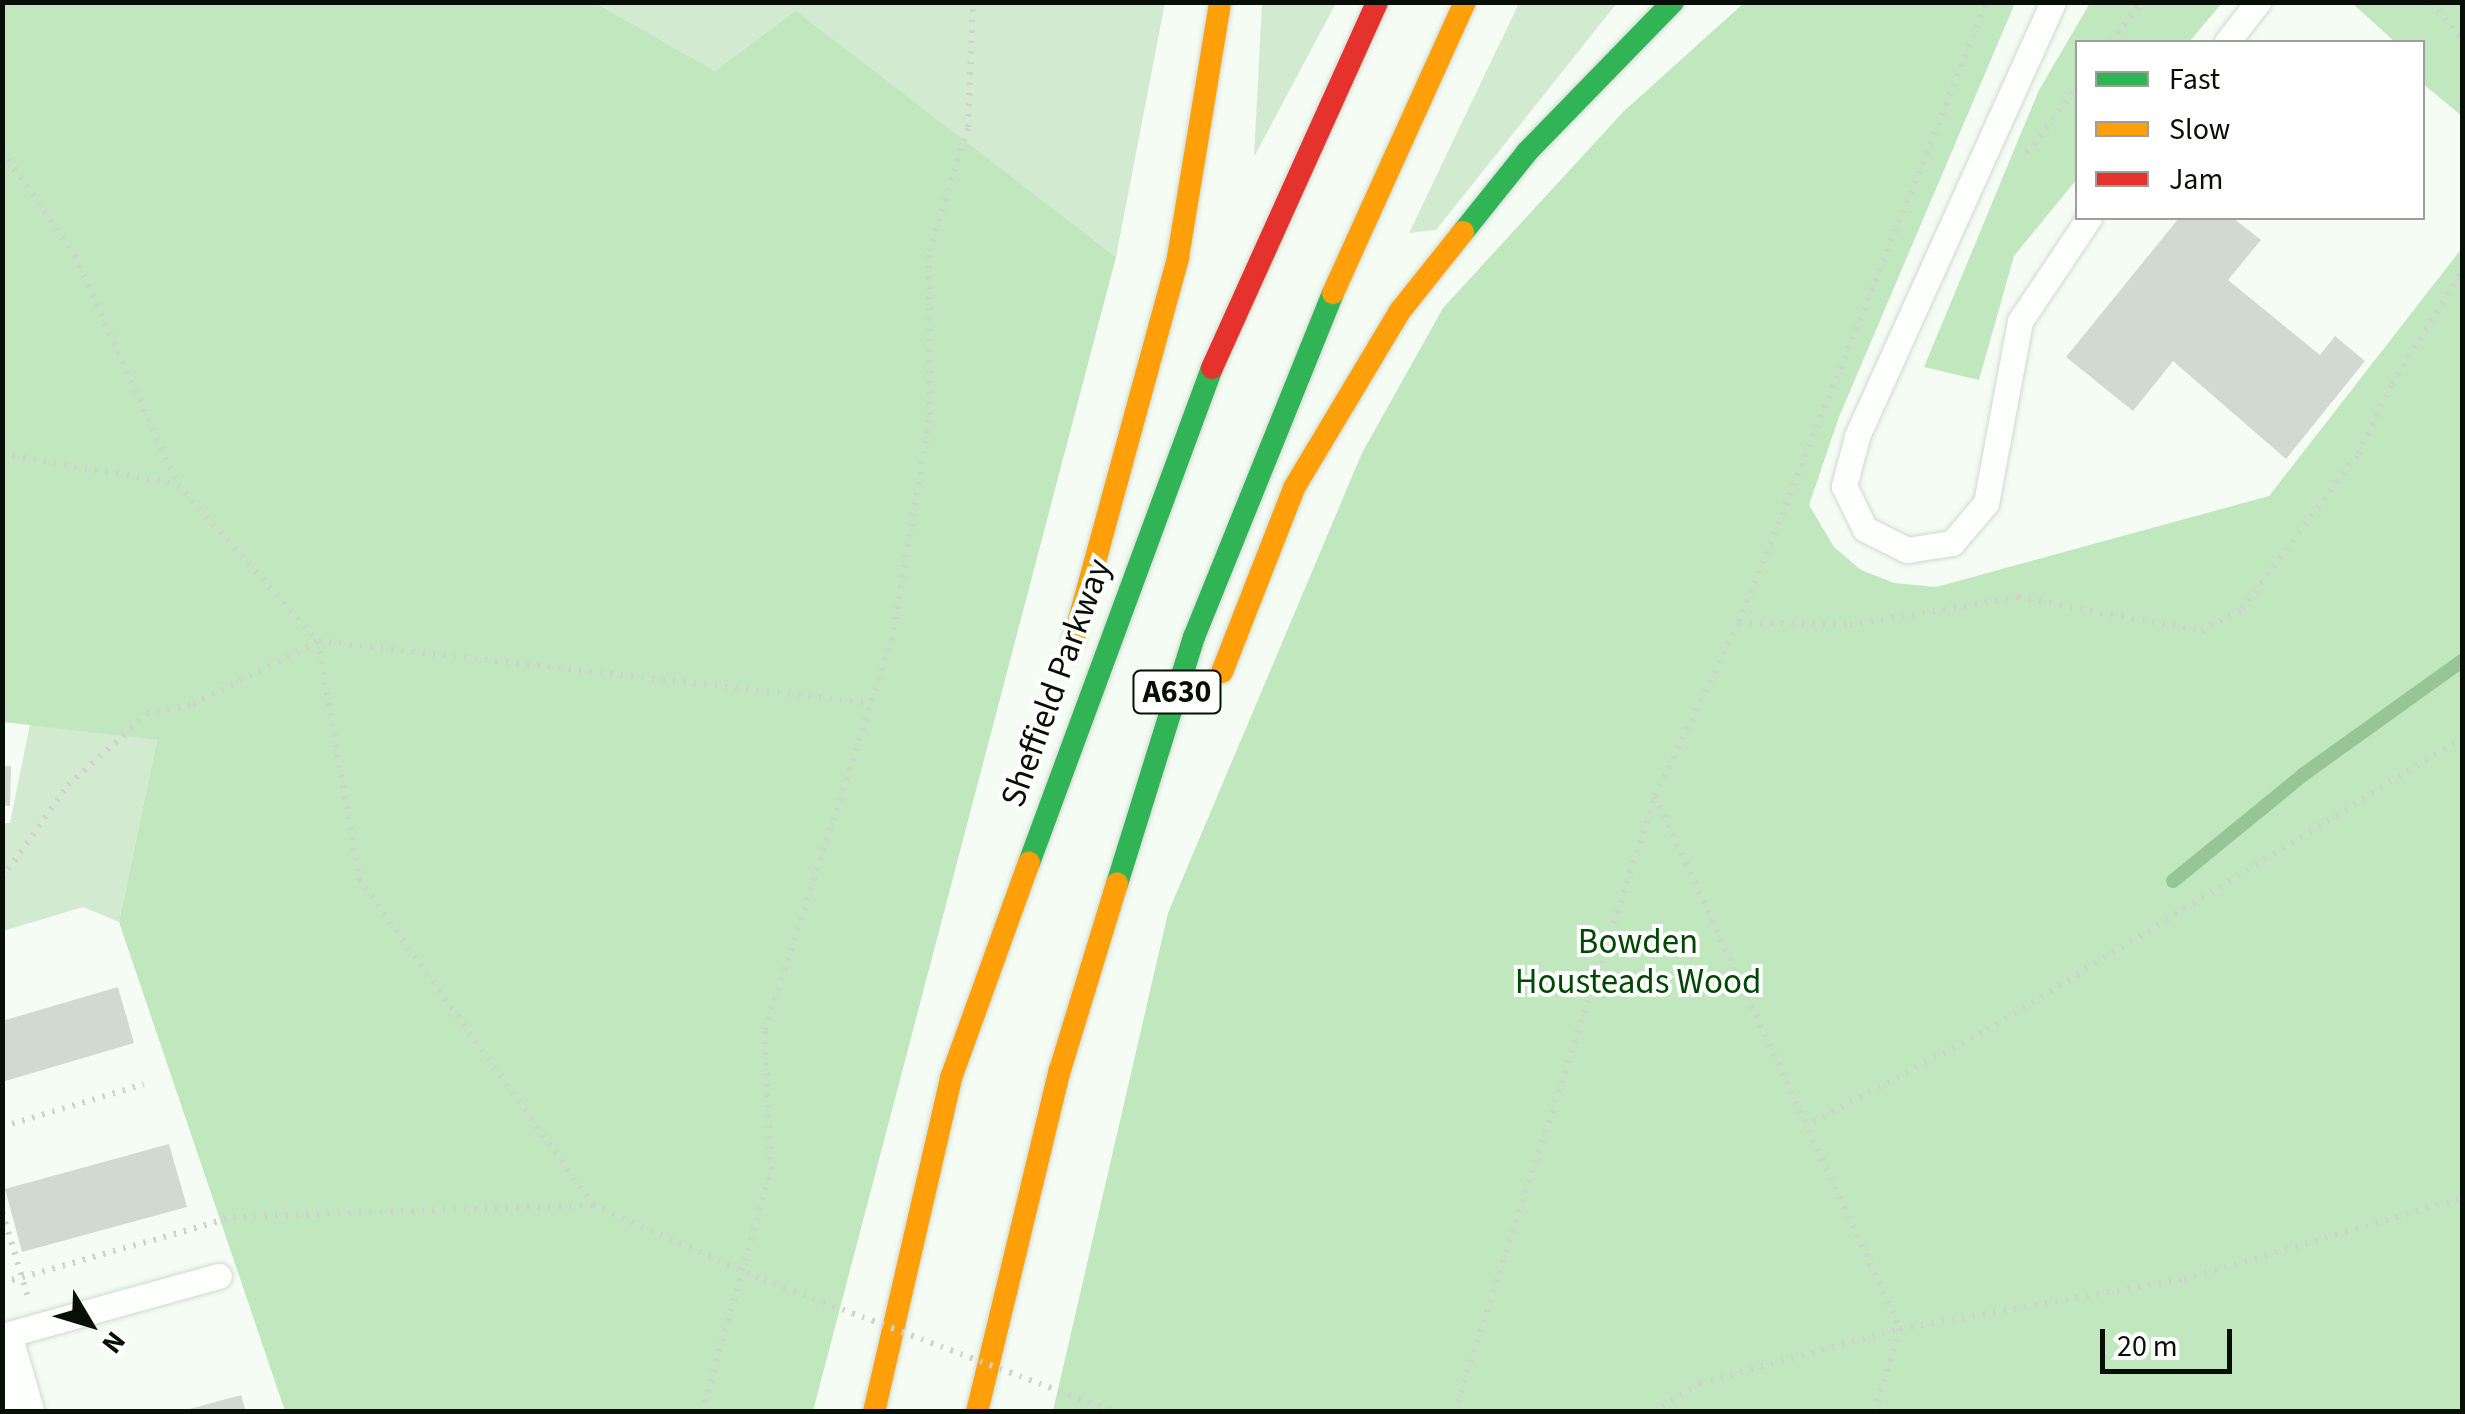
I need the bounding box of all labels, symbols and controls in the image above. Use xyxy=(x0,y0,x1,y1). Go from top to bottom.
legend xyxy=(2075,40,2425,220)
text: Fast xyxy=(2169,58,2220,101)
text: Slow xyxy=(2169,108,2230,151)
text: Jam xyxy=(2169,158,2223,201)
street label: Sheffield Parkway xyxy=(992,553,1120,813)
road number: A630 xyxy=(1132,665,1222,719)
park label: Bowden Housteads Wood xyxy=(1515,921,1761,1003)
north arrow xyxy=(40,1274,140,1374)
scale bar xyxy=(2105,1309,2238,1371)
text: N xyxy=(92,1323,135,1362)
text: 20 m xyxy=(2117,1325,2178,1368)

